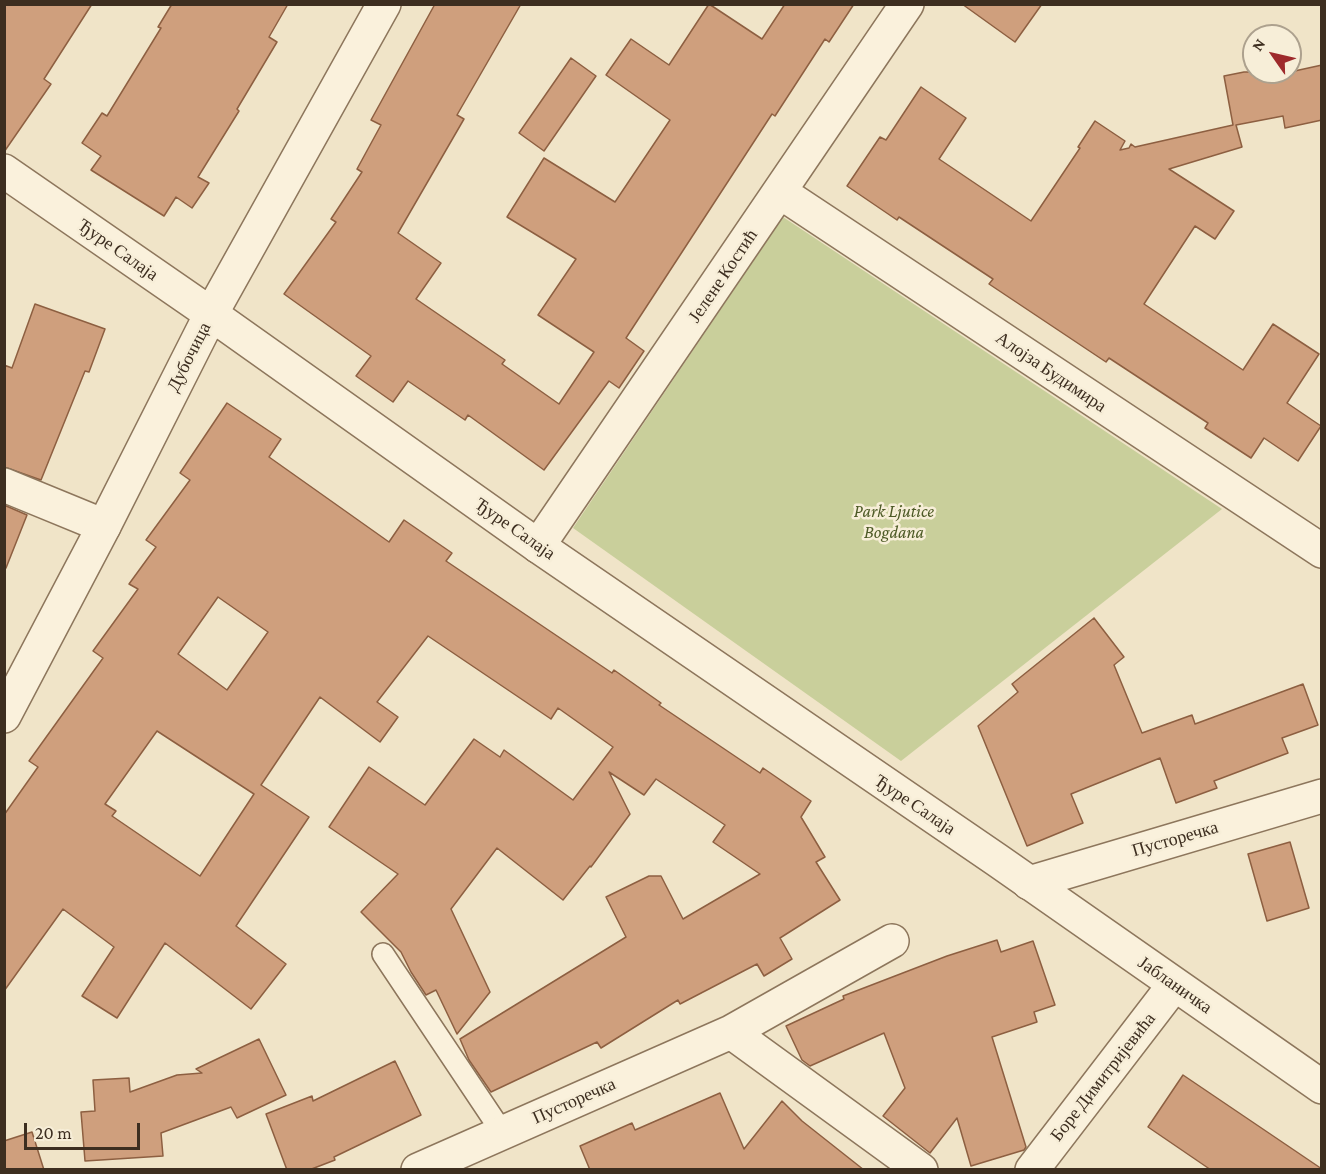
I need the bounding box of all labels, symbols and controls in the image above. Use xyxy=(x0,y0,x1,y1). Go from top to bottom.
north arrow xyxy=(1242,24,1302,84)
text: N xyxy=(1248,35,1268,54)
street label: Ђуре Салаја xyxy=(74,214,162,286)
street label: Јелене Костић xyxy=(684,225,762,327)
street label: Дубочица xyxy=(162,319,216,395)
street label: Алојза Будимира xyxy=(991,327,1111,417)
street label: Ђуре Салаја xyxy=(471,493,559,565)
park label: Park Ljutice Bogdana xyxy=(854,500,934,542)
street label: Ђуре Салаја xyxy=(870,770,960,840)
street label: Пусторечка xyxy=(1129,816,1221,862)
street label: Јабланичка xyxy=(1134,952,1216,1018)
street label: Боре Димитријевића xyxy=(1046,1008,1160,1146)
street label: Пусторечка xyxy=(529,1073,619,1129)
scale bar xyxy=(27,1111,142,1149)
text: 20 m xyxy=(35,1123,72,1143)

